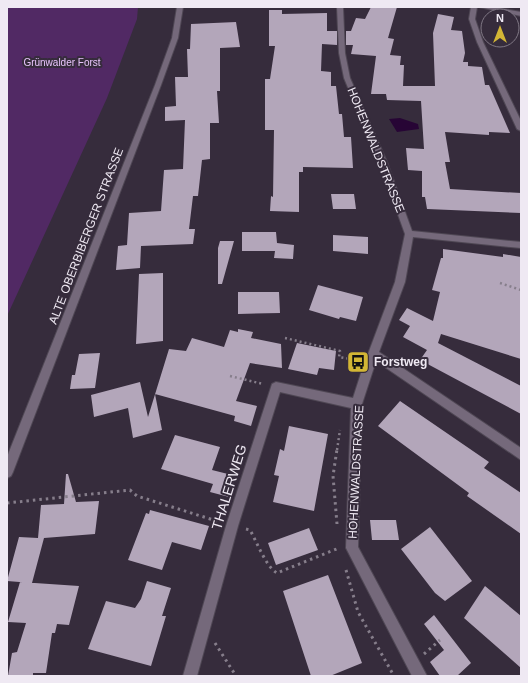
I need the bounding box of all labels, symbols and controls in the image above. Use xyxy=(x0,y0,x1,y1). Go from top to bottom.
north arrow xyxy=(480,8,520,48)
text: N xyxy=(496,12,504,24)
park label: Grünwalder Forst xyxy=(23,57,101,68)
street label: HOHENWALDSTRASSE xyxy=(344,85,408,215)
street label: ALTE OBERBIBERGER STRASSE xyxy=(46,146,126,326)
bus stop icon: Forstweg xyxy=(345,349,371,375)
place label: Forstweg xyxy=(374,355,427,369)
street label: HOHENWALDSTRASSE xyxy=(346,405,366,539)
street label: THALERWEG xyxy=(208,442,250,532)

